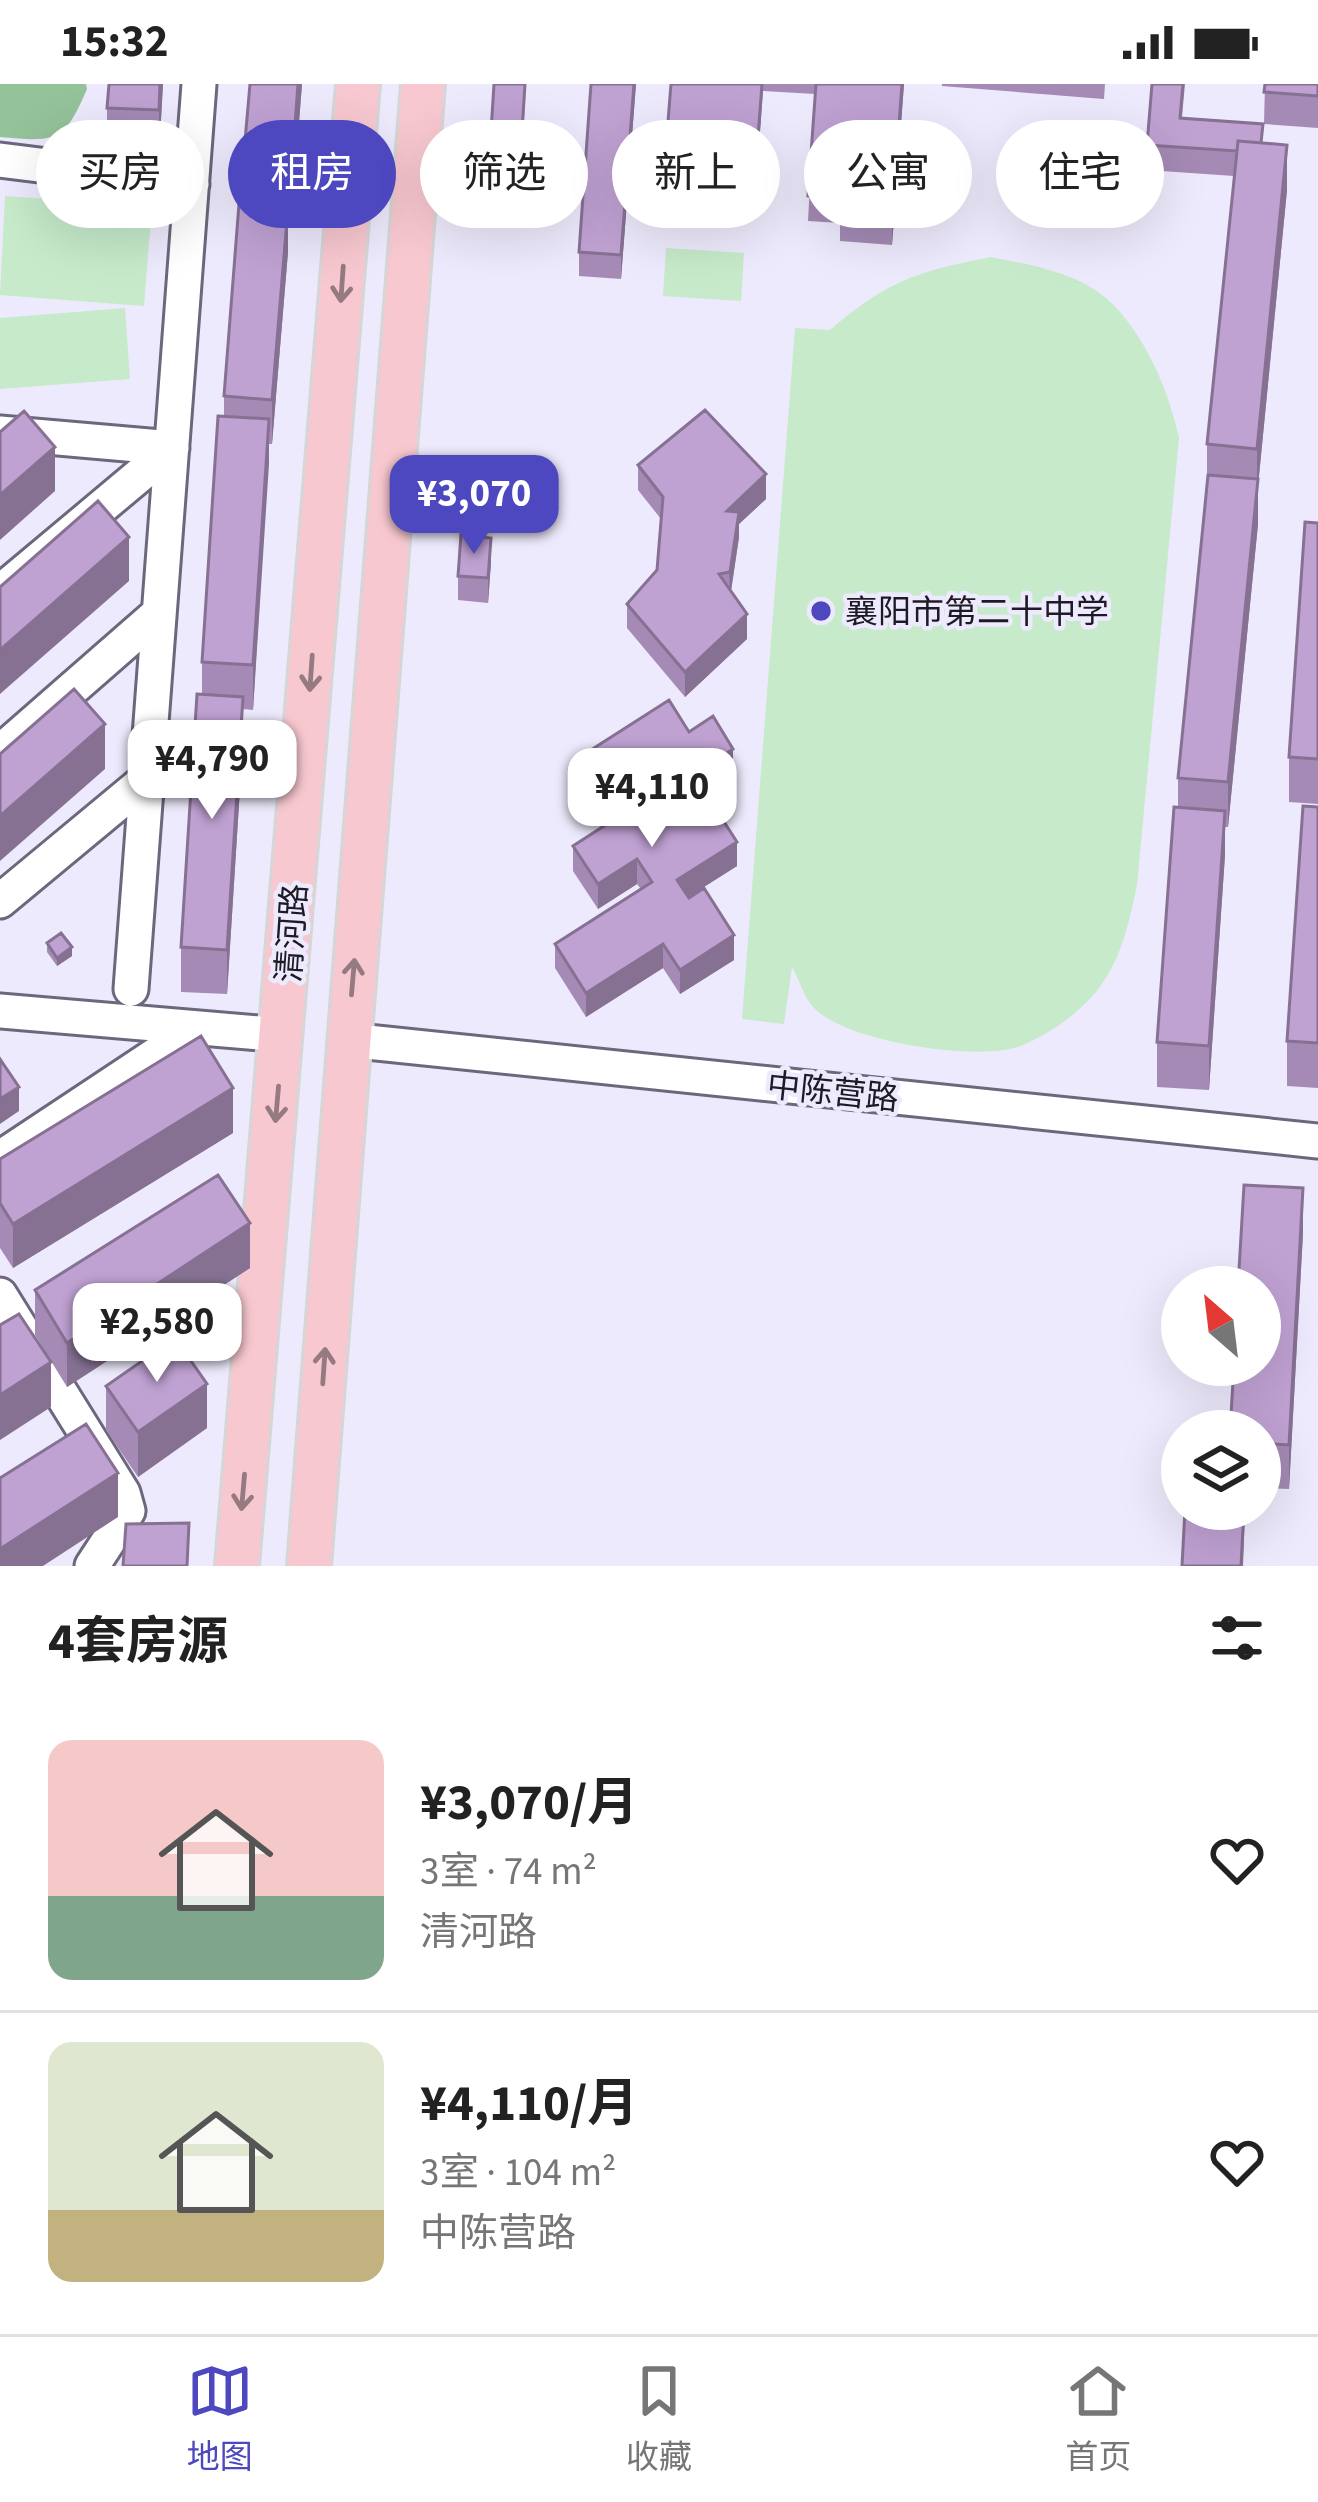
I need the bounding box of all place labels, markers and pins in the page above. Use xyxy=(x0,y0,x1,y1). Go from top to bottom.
pin: ¥3,070 xyxy=(376,455,572,557)
place label: 襄阳市第二十中学 xyxy=(845,589,1109,636)
marker: 襄阳市第二十中学 xyxy=(808,598,834,624)
pin: ¥4,790 xyxy=(114,720,310,822)
pin: ¥4,110 xyxy=(554,748,750,850)
pin: ¥2,580 xyxy=(59,1283,255,1385)

